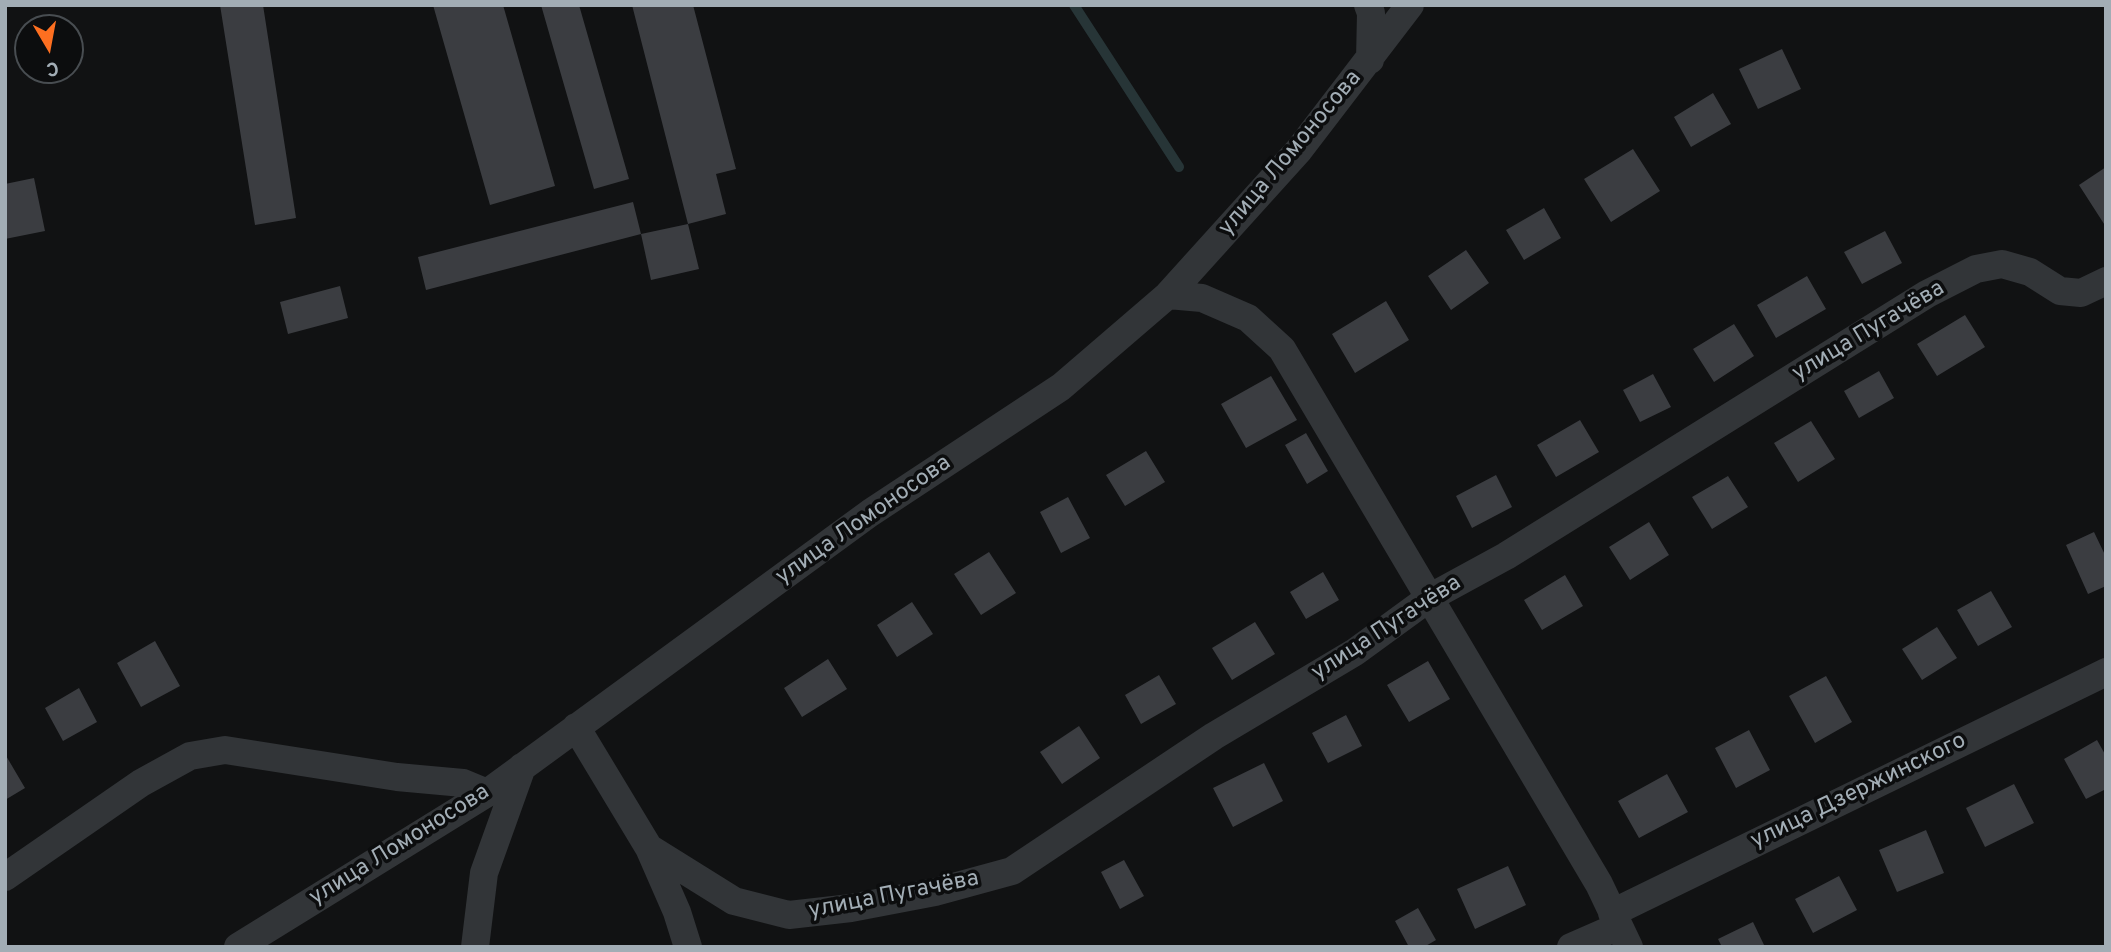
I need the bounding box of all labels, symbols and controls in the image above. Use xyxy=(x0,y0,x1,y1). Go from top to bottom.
north arrow xyxy=(14,14,84,84)
text: С xyxy=(44,55,60,81)
street label: улица Ломоносова xyxy=(1214,66,1368,242)
street label: улица Пугачёва xyxy=(1788,276,1950,388)
street label: улица Ломоносова xyxy=(771,450,957,592)
street label: улица Пугачёва xyxy=(1307,570,1467,688)
street label: улица Дзержинского xyxy=(1747,728,1971,856)
street label: улица Ломоносова xyxy=(305,779,495,913)
street label: улица Пугачёва xyxy=(807,866,981,926)

